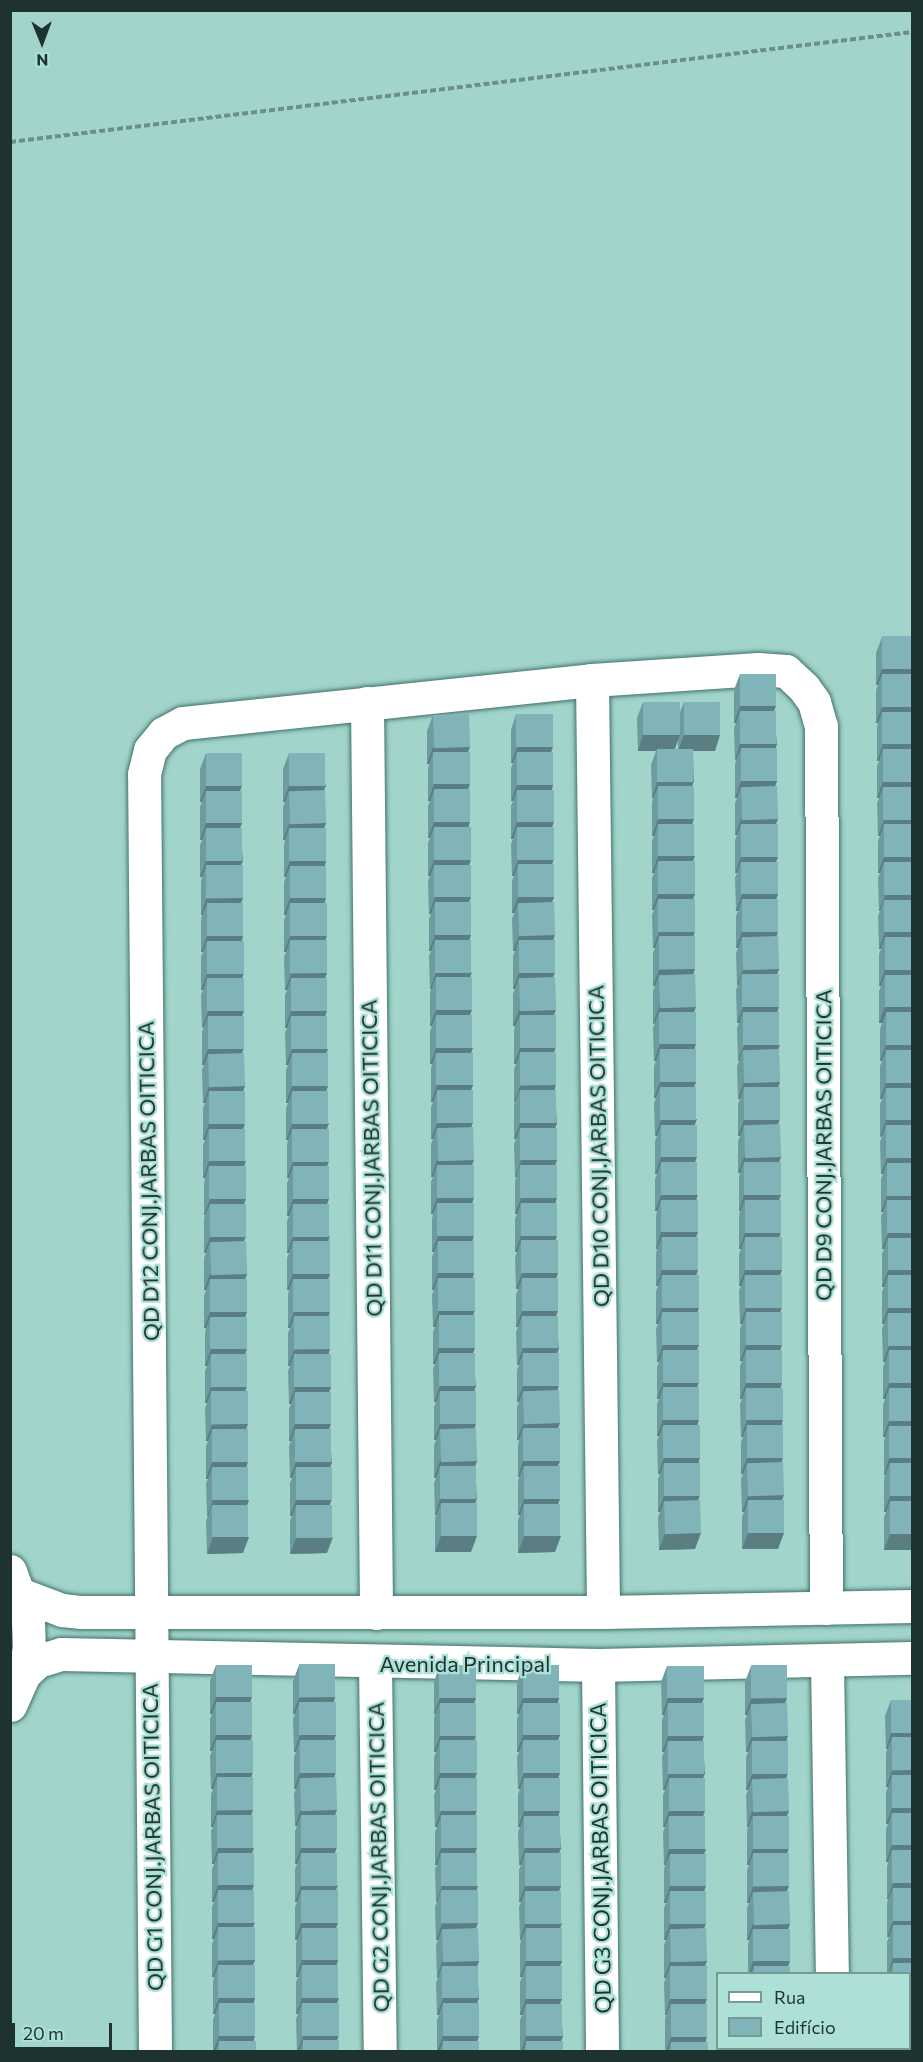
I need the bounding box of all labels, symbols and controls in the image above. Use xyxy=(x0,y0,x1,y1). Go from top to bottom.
north arrow xyxy=(12,12,72,72)
text: N xyxy=(36,51,48,70)
street label: QD D10 CONJ.JARBAS OITICICA xyxy=(582,985,614,1307)
street label: QD D9 CONJ.JARBAS OITICICA xyxy=(810,989,836,1301)
street label: QD D11 CONJ.JARBAS OITICICA xyxy=(355,999,387,1317)
street label: QD D12 CONJ.JARBAS OITICICA xyxy=(132,1021,164,1341)
street label: Avenida Principal xyxy=(379,1651,551,1677)
street label: QD G1 CONJ.JARBAS OITICICA xyxy=(136,1683,168,1991)
street label: QD G2 CONJ.JARBAS OITICICA xyxy=(362,1701,394,2013)
street label: QD G3 CONJ.JARBAS OITICICA xyxy=(584,1702,616,2014)
legend xyxy=(716,1972,911,2050)
text: Rua xyxy=(774,1986,805,2008)
scale bar xyxy=(15,2011,116,2049)
text: Edifício xyxy=(774,2016,836,2038)
text: 20 m xyxy=(23,2022,64,2044)

